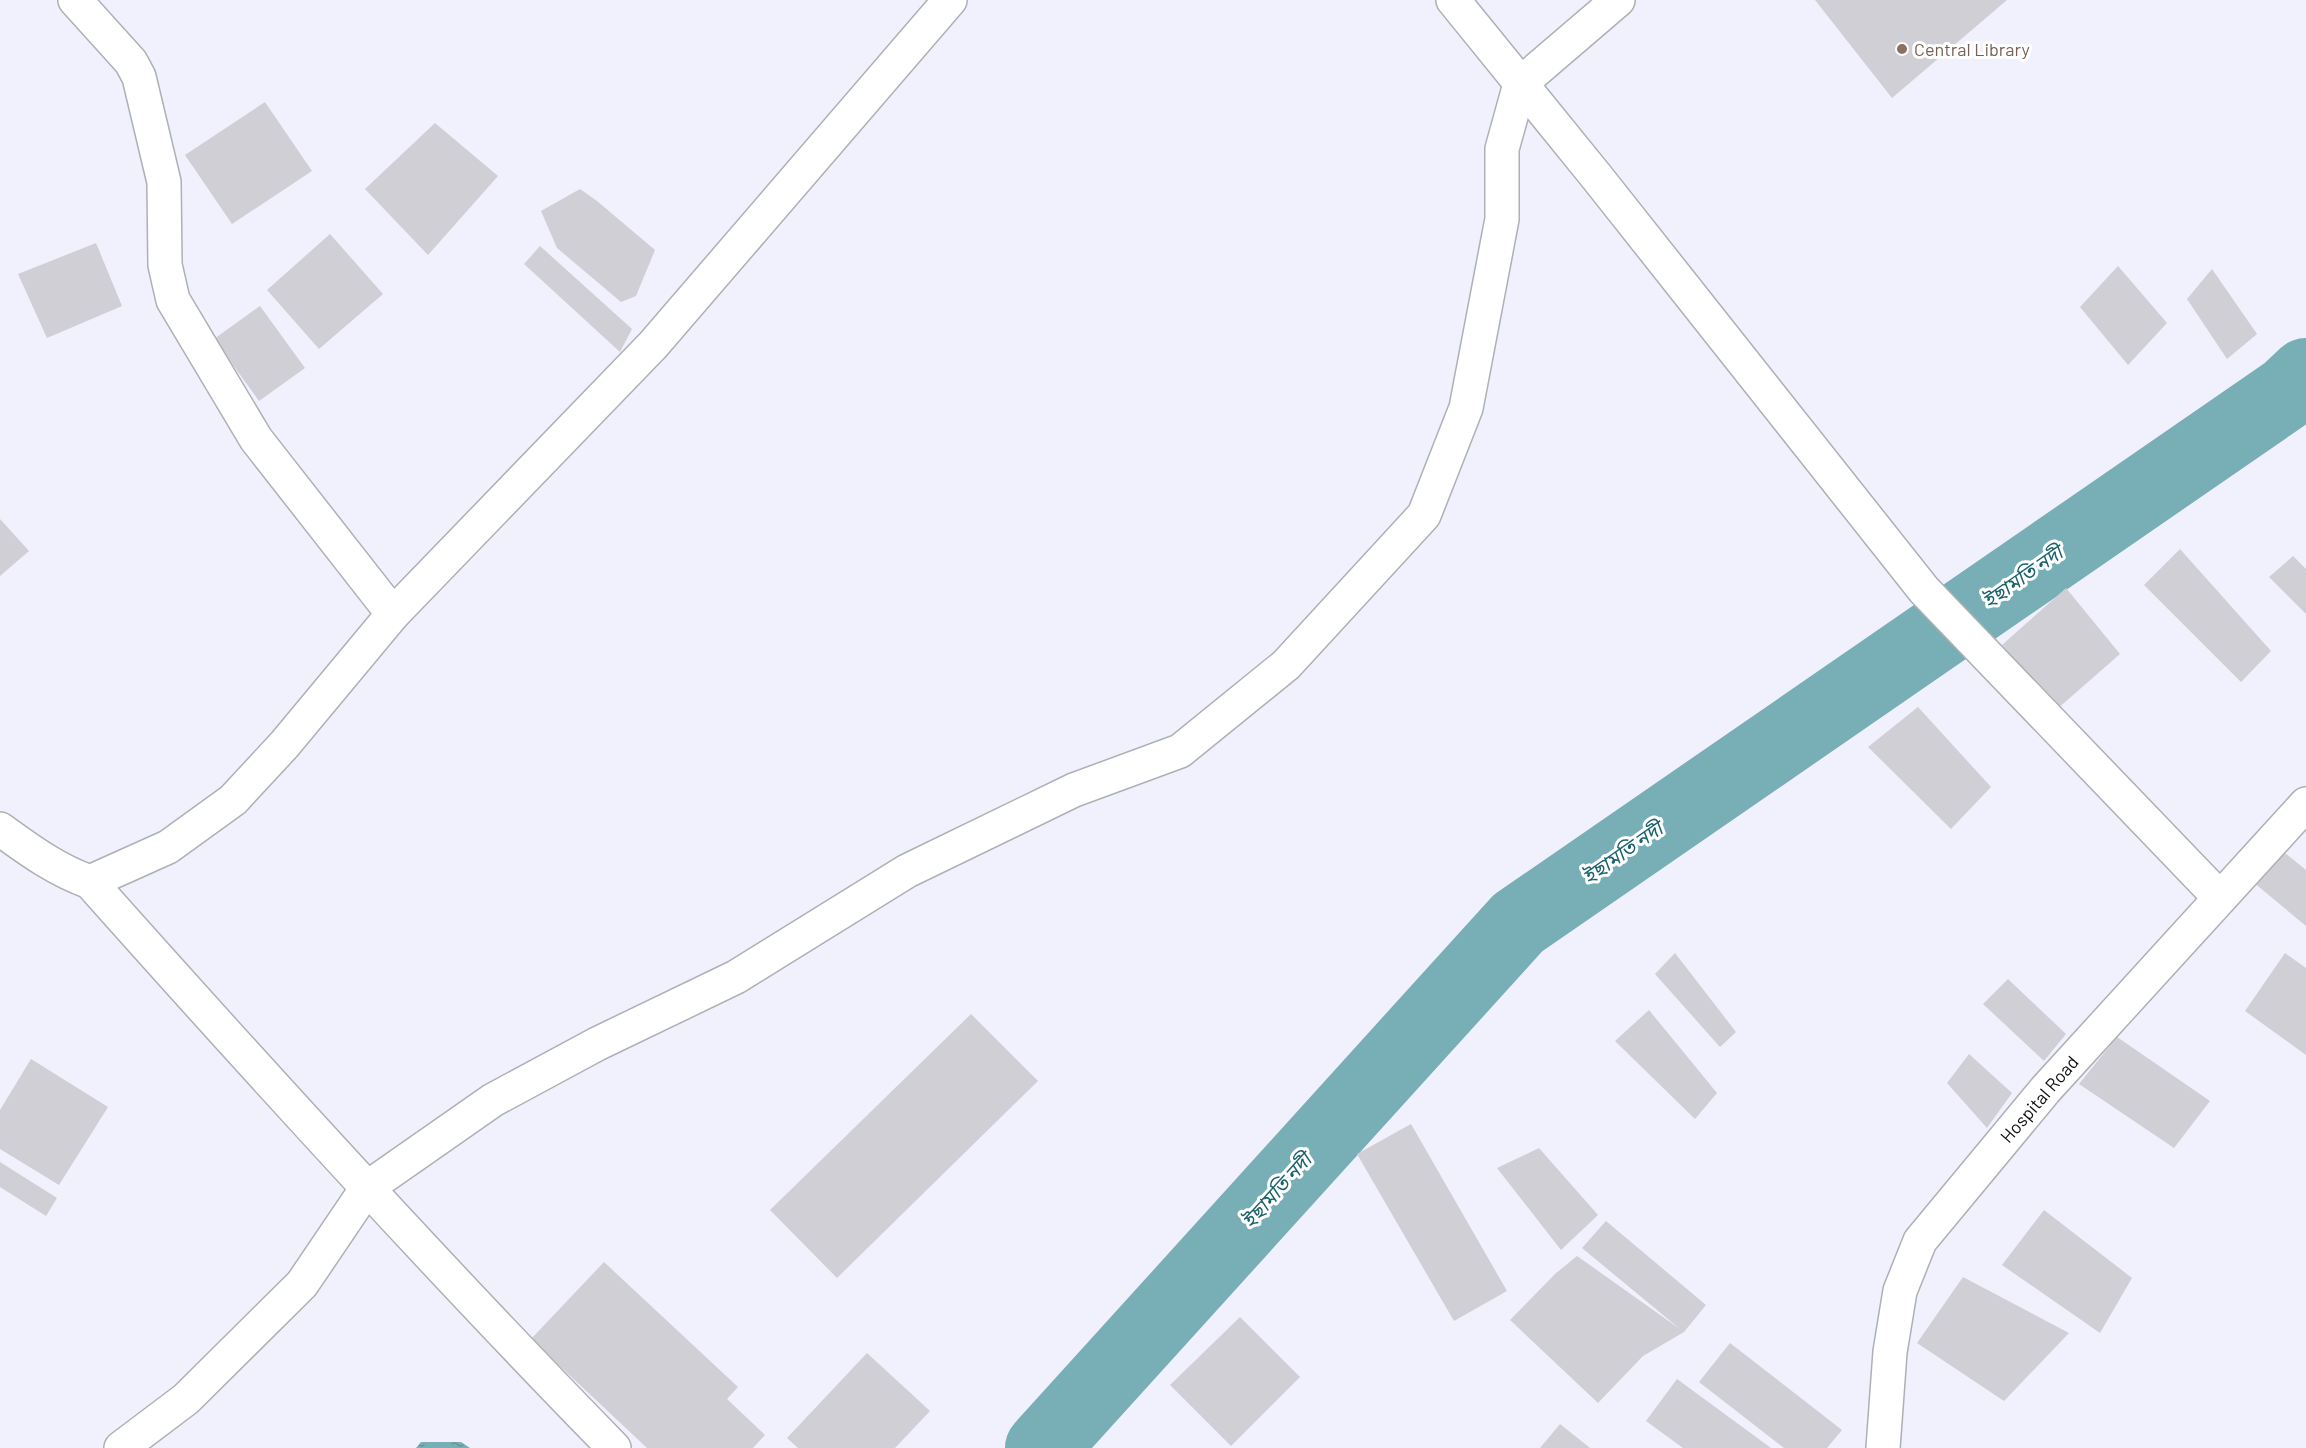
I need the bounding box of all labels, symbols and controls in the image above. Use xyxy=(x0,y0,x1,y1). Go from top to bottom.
place label: Central Library xyxy=(1914,38,2030,60)
marker: Central Library xyxy=(1895,42,1909,56)
water label: ইছামতি নদী xyxy=(1977,538,2070,612)
water label: ইছামতি নদী xyxy=(1577,814,1670,888)
street label: Hospital Road xyxy=(1995,1051,2083,1147)
water label: ইছামতি নদী xyxy=(1236,1145,1318,1232)

